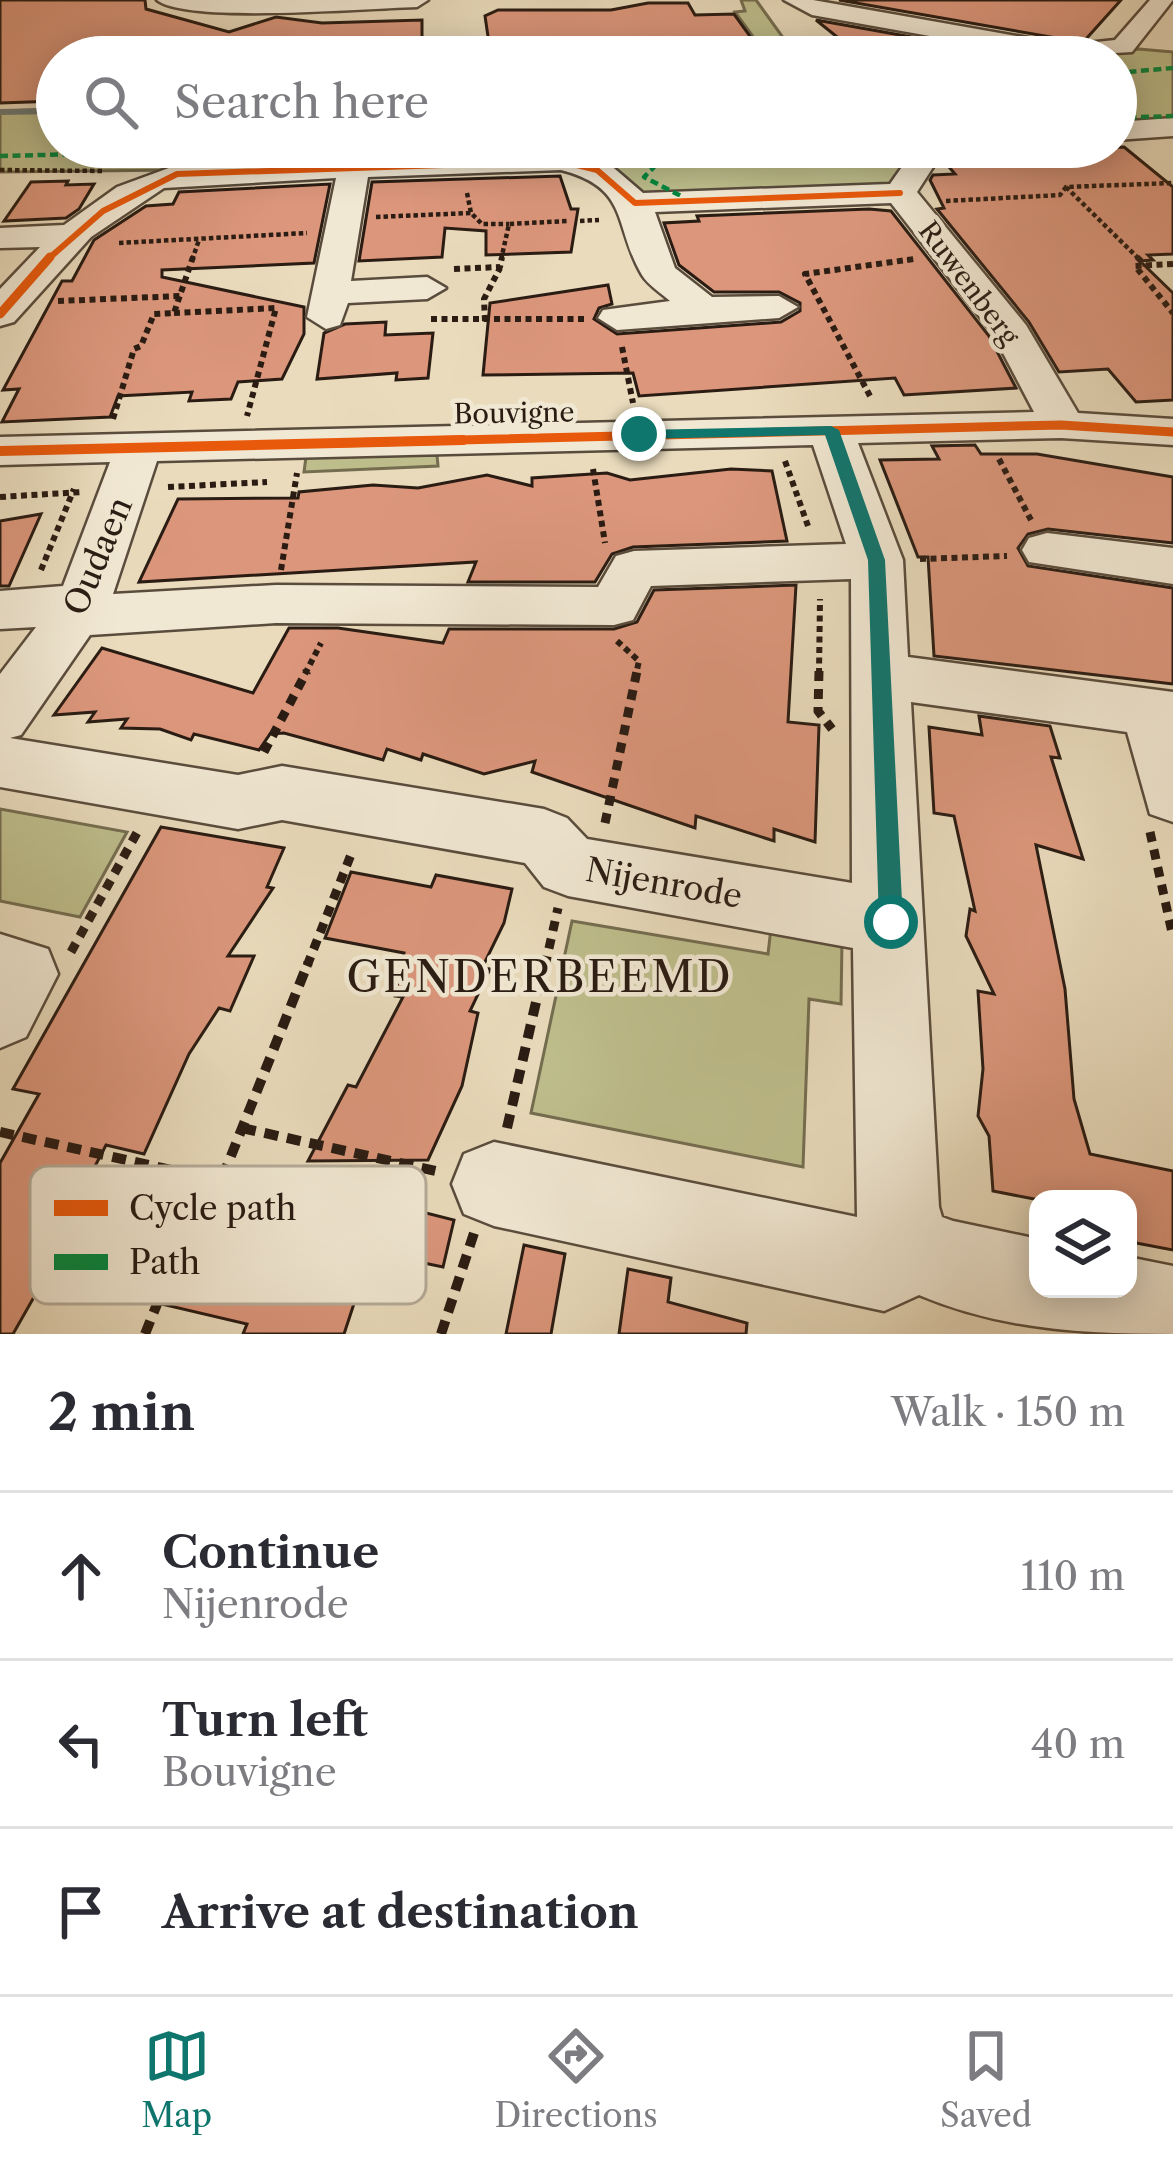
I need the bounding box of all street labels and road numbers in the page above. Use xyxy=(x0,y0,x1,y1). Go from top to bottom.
street label: Ruwenberg xyxy=(912,215,1027,352)
street label: Bouvigne xyxy=(453,395,575,431)
street label: Oudaen xyxy=(55,491,141,621)
street label: Nijenrode xyxy=(583,849,745,917)

